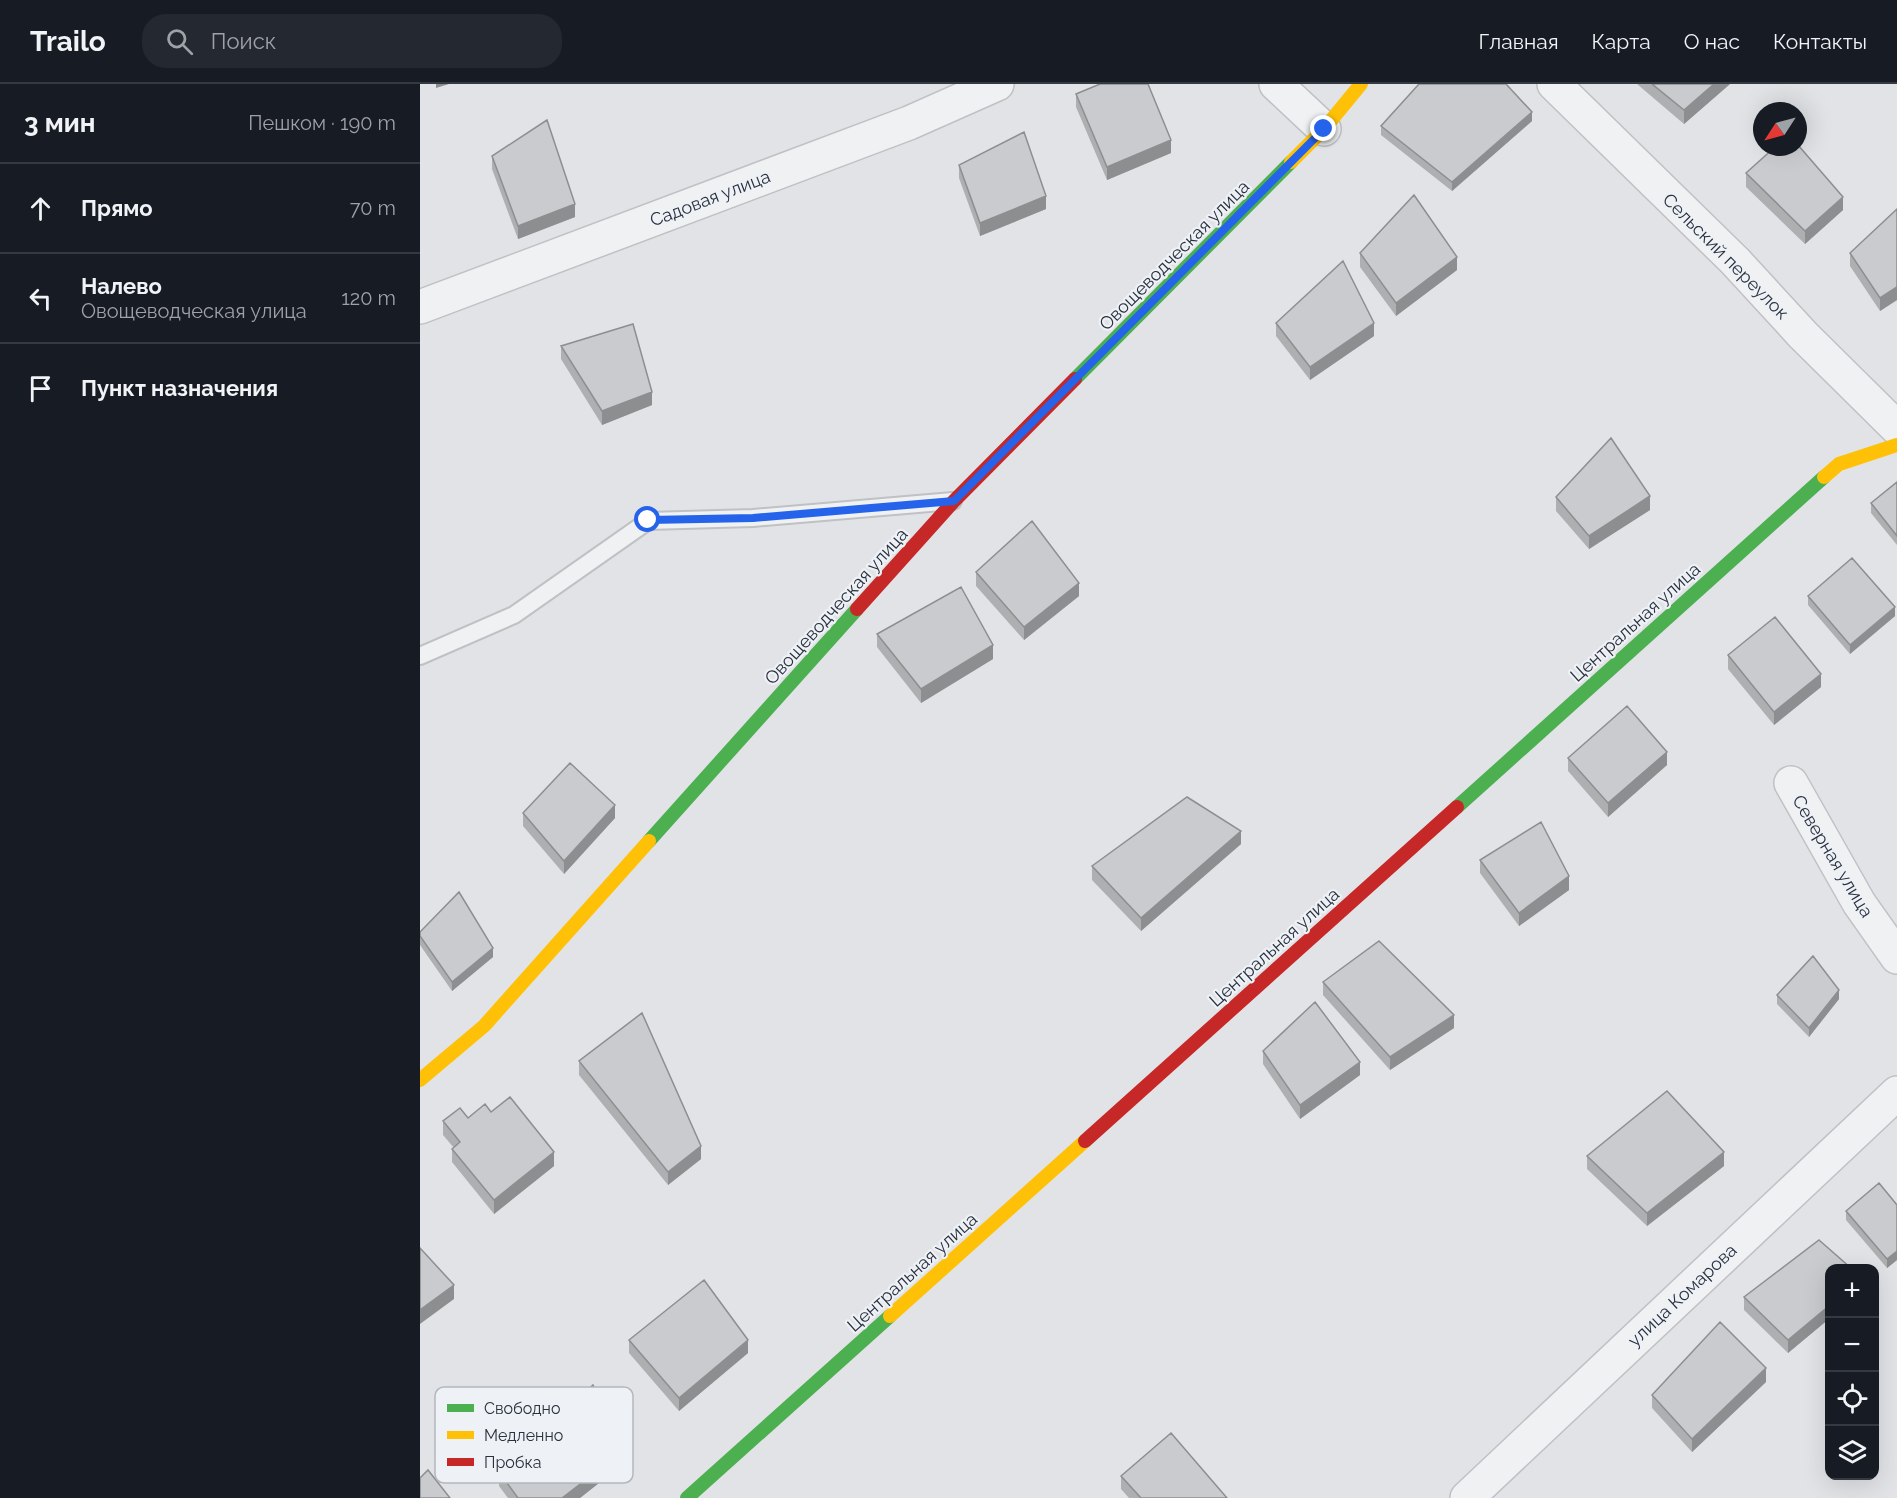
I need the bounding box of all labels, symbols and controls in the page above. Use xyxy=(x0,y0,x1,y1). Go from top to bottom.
search box xyxy=(142,14,562,68)
text: Trailo xyxy=(30,25,106,58)
icon: search xyxy=(163,25,196,58)
text: Поиск xyxy=(211,28,276,54)
text: Главная xyxy=(1479,29,1559,54)
text: Карта xyxy=(1592,29,1651,54)
text: О нас xyxy=(1684,29,1740,54)
text: Контакты xyxy=(1773,29,1867,54)
north arrow xyxy=(1753,102,1807,156)
text: 3 мин xyxy=(24,108,95,138)
text: Пешком · 190 m xyxy=(248,111,396,135)
route end xyxy=(1310,115,1336,141)
street label: Садовая улица xyxy=(647,165,773,231)
street label: Овощеводческая улица xyxy=(1095,176,1253,334)
street label: Сельский переулок xyxy=(1659,189,1793,323)
icon: ahead xyxy=(24,192,57,225)
text: Прямо xyxy=(81,195,153,221)
text: 70 m xyxy=(350,196,396,220)
text: Налево xyxy=(81,273,162,299)
icon: left xyxy=(24,282,57,315)
text: 120 m xyxy=(341,286,396,310)
text: Овощеводческая улица xyxy=(81,299,307,323)
icon: arrive xyxy=(24,372,57,405)
text: Пункт назначения xyxy=(81,375,278,401)
route start xyxy=(634,506,660,532)
street label: Овощеводческая улица xyxy=(760,523,912,689)
street label: Центральная улица xyxy=(1566,558,1704,686)
street label: Северная улица xyxy=(1788,791,1878,921)
street label: Центральная улица xyxy=(1205,883,1343,1011)
street label: Центральная улица xyxy=(843,1208,981,1336)
street label: улица Комарова xyxy=(1623,1239,1741,1351)
map controls xyxy=(1825,1264,1879,1480)
button: + xyxy=(1825,1264,1879,1318)
button: − xyxy=(1825,1318,1879,1372)
button: locate xyxy=(1825,1372,1879,1426)
legend xyxy=(435,1387,633,1483)
text: Свободно xyxy=(484,1399,560,1418)
text: Медленно xyxy=(484,1426,563,1445)
button: layers xyxy=(1825,1426,1879,1480)
text: Пробка xyxy=(484,1453,542,1472)

